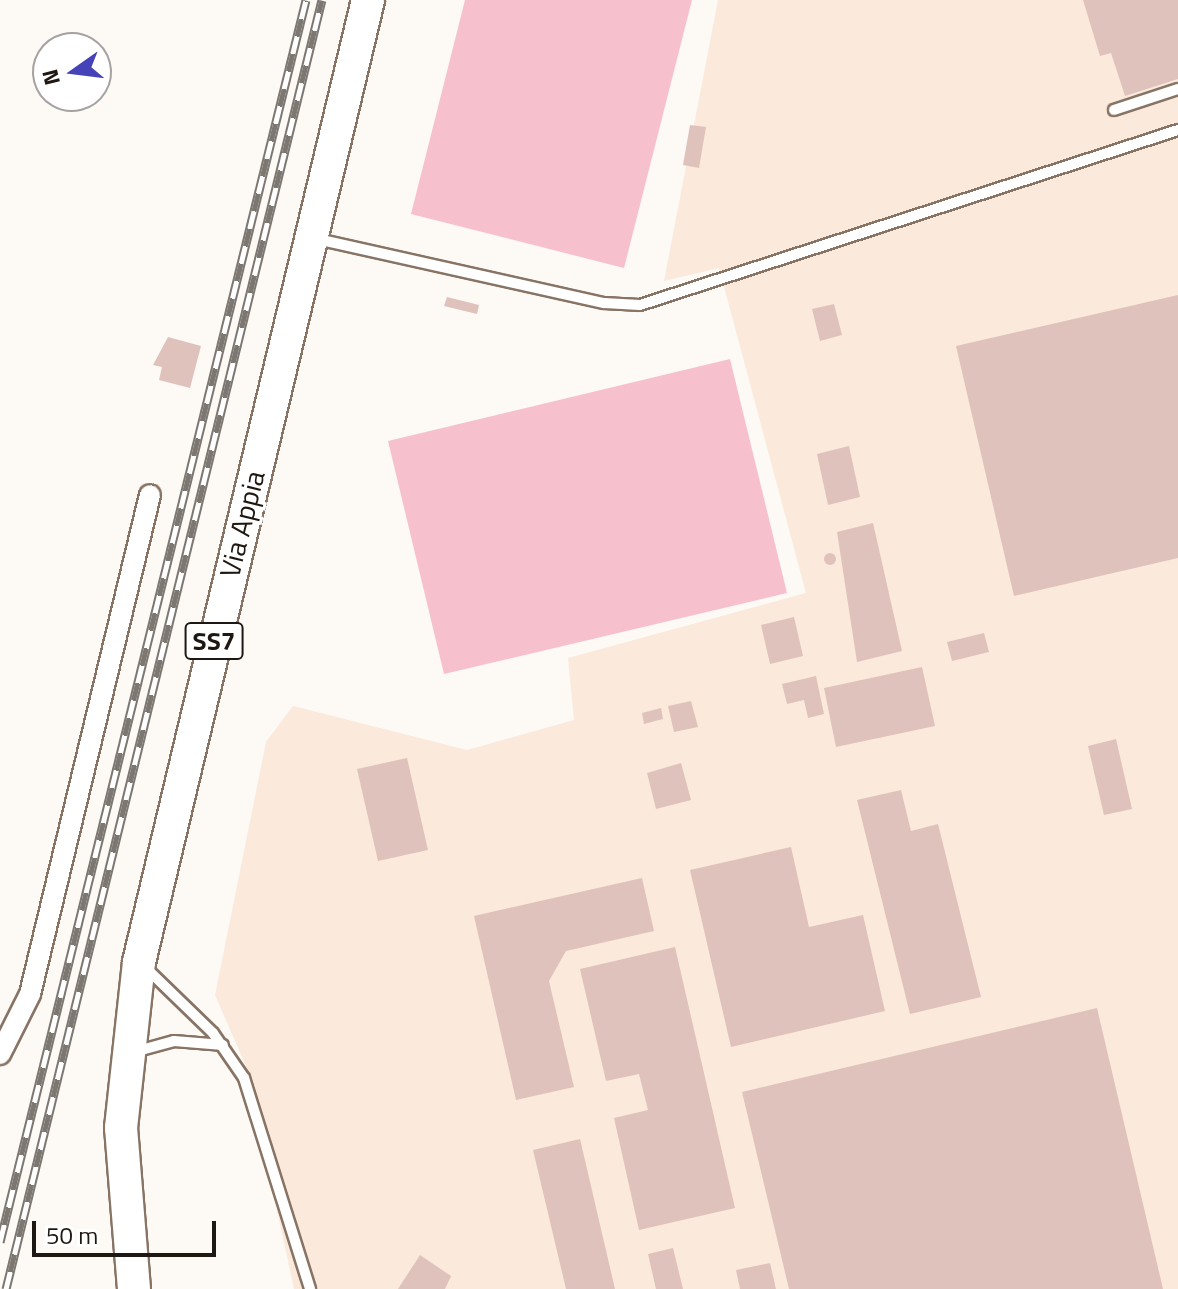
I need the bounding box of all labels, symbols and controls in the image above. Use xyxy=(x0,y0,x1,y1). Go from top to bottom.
north arrow xyxy=(32,32,112,112)
text: N xyxy=(32,66,69,89)
street label: Via Appia xyxy=(213,467,271,581)
road number: SS7 xyxy=(184,619,244,663)
scale bar xyxy=(36,1205,220,1255)
text: 50 m xyxy=(46,1217,98,1253)

